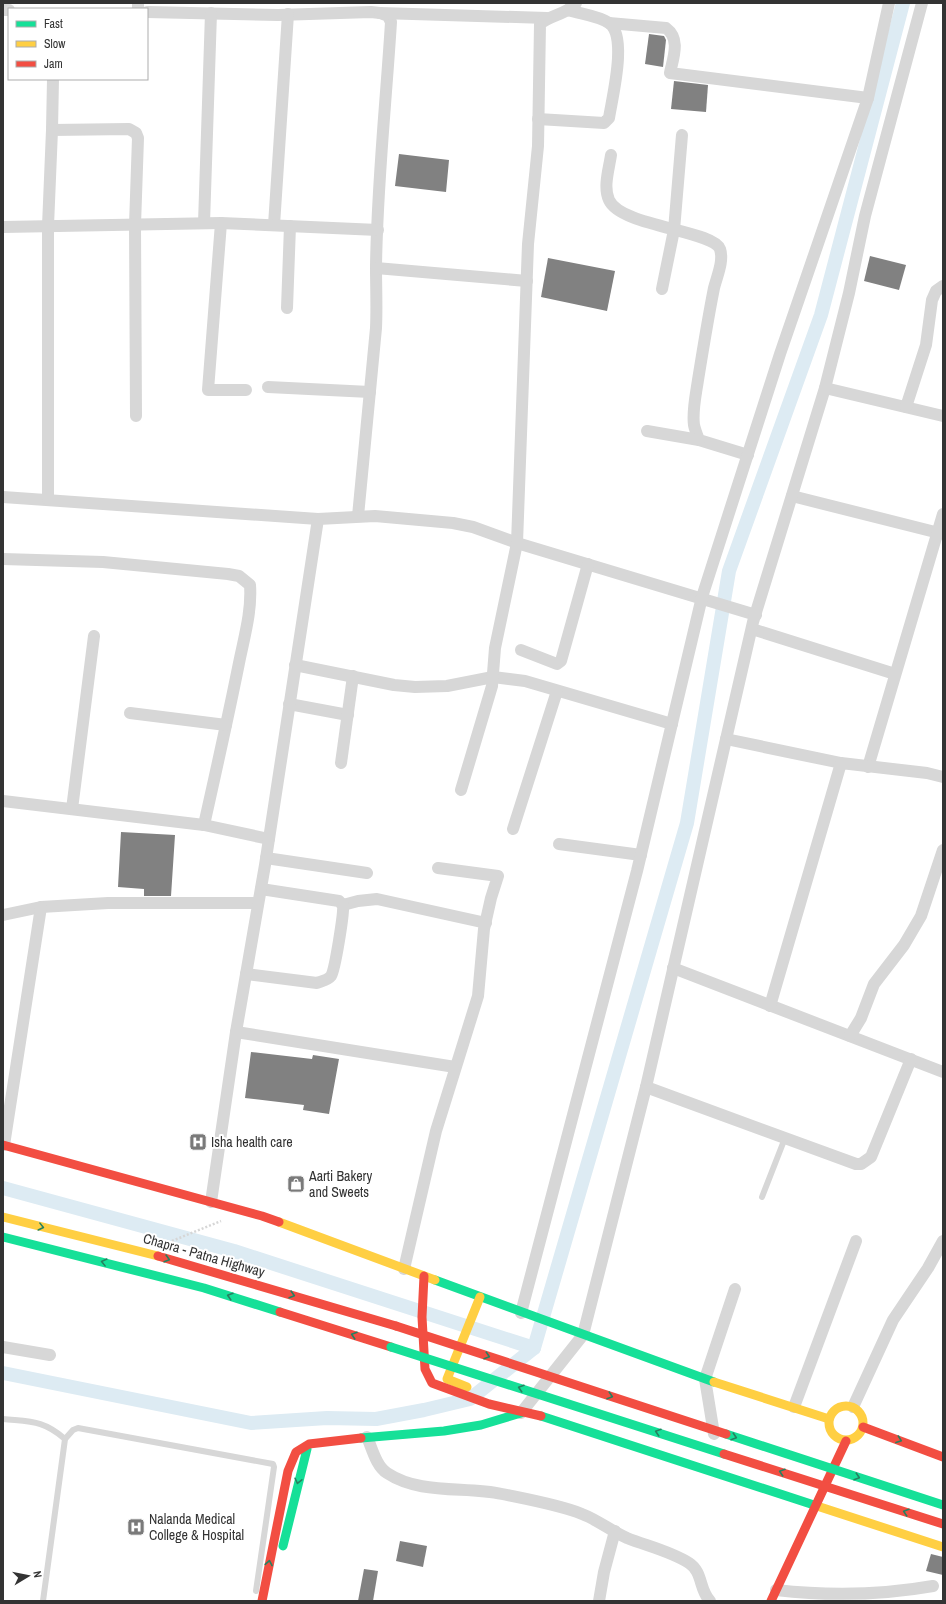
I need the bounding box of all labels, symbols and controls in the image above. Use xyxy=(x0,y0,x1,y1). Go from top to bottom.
legend xyxy=(8,8,148,80)
text: Fast xyxy=(44,16,63,32)
text: Slow xyxy=(44,36,66,52)
text: Jam xyxy=(44,56,63,72)
hospital icon: Isha health care xyxy=(188,1132,208,1152)
place label: Isha health care xyxy=(211,1133,293,1151)
place label: Aarti Bakery and Sweets xyxy=(308,1167,372,1201)
shop icon: Aarti Bakery and Sweets xyxy=(286,1174,306,1194)
one-way arrow xyxy=(38,1222,44,1230)
street label: Chapra - Patna Highway xyxy=(141,1229,267,1281)
one-way arrow xyxy=(163,1254,170,1263)
one-way arrow xyxy=(101,1259,108,1267)
one-way arrow xyxy=(288,1290,295,1299)
one-way arrow xyxy=(227,1292,234,1301)
one-way arrow xyxy=(351,1331,358,1340)
one-way arrow xyxy=(483,1351,490,1359)
one-way arrow xyxy=(518,1385,525,1393)
one-way arrow xyxy=(607,1391,614,1400)
one-way arrow xyxy=(655,1429,662,1437)
one-way arrow xyxy=(730,1432,737,1440)
one-way arrow xyxy=(896,1436,903,1444)
one-way arrow xyxy=(779,1468,786,1477)
one-way arrow xyxy=(854,1472,861,1481)
one-way arrow xyxy=(295,1478,303,1484)
one-way arrow xyxy=(903,1508,910,1517)
place label: Nalanda Medical College & Hospital xyxy=(149,1510,244,1544)
hospital icon: Nalanda Medical College & Hospital xyxy=(126,1517,146,1537)
north arrow xyxy=(8,1556,48,1596)
one-way arrow xyxy=(264,1560,273,1566)
text: N xyxy=(30,1570,45,1579)

